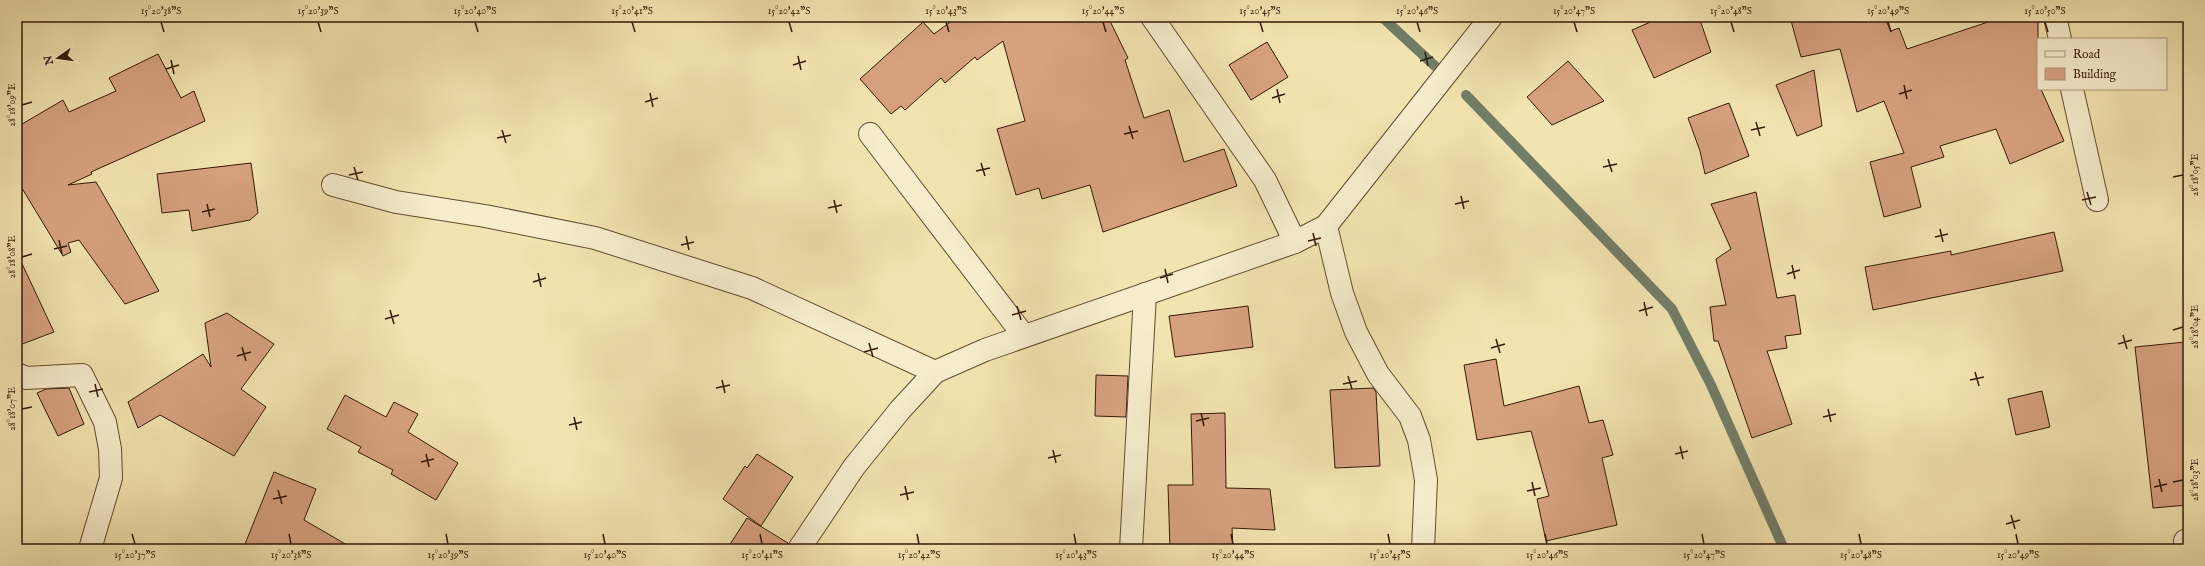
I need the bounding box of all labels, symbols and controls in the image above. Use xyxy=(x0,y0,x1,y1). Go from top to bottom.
text: 15°20'38"S xyxy=(141,5,181,18)
text: 15°20'39"S xyxy=(297,5,339,18)
text: 15°20'40"S xyxy=(454,5,496,18)
text: 15°20'41"S xyxy=(611,5,653,18)
text: 15°20'42"S xyxy=(768,5,810,18)
text: 15°20'43"S xyxy=(925,5,967,18)
text: 15°20'44"S xyxy=(1082,5,1124,18)
text: 15°20'45"S xyxy=(1239,5,1281,18)
text: 15°20'46"S xyxy=(1396,5,1438,18)
text: 15°20'47"S xyxy=(1553,5,1595,18)
text: 15°20'48"S xyxy=(1710,5,1752,18)
text: 15°20'49"S xyxy=(1867,5,1909,18)
text: 15°20'50"S xyxy=(2024,5,2066,18)
north arrow xyxy=(38,38,78,78)
legend xyxy=(2037,38,2167,90)
text: Road xyxy=(2073,47,2101,62)
text: N xyxy=(41,53,57,67)
text: Building xyxy=(2073,67,2117,82)
text: 28°18'09"E xyxy=(6,83,19,127)
text: 28°18'05"E xyxy=(2189,154,2202,196)
text: 28°18'08"E xyxy=(6,235,19,278)
text: 28°18'04"E xyxy=(2189,305,2202,349)
text: 28°18'07"E xyxy=(6,387,19,431)
text: 28°18'03"E xyxy=(2189,459,2202,501)
text: 15°20'37"S xyxy=(114,549,156,562)
text: 15°20'38"S xyxy=(271,549,311,562)
text: 15°20'39"S xyxy=(427,549,469,562)
text: 15°20'40"S xyxy=(584,549,626,562)
text: 15°20'41"S xyxy=(741,549,783,562)
text: 15°20'42"S xyxy=(898,549,940,562)
text: 15°20'43"S xyxy=(1055,549,1097,562)
text: 15°20'44"S xyxy=(1212,549,1254,562)
text: 15°20'45"S xyxy=(1369,549,1411,562)
text: 15°20'46"S xyxy=(1526,549,1568,562)
text: 15°20'47"S xyxy=(1683,549,1725,562)
text: 15°20'48"S xyxy=(1840,549,1882,562)
text: 15°20'49"S xyxy=(1997,549,2039,562)

